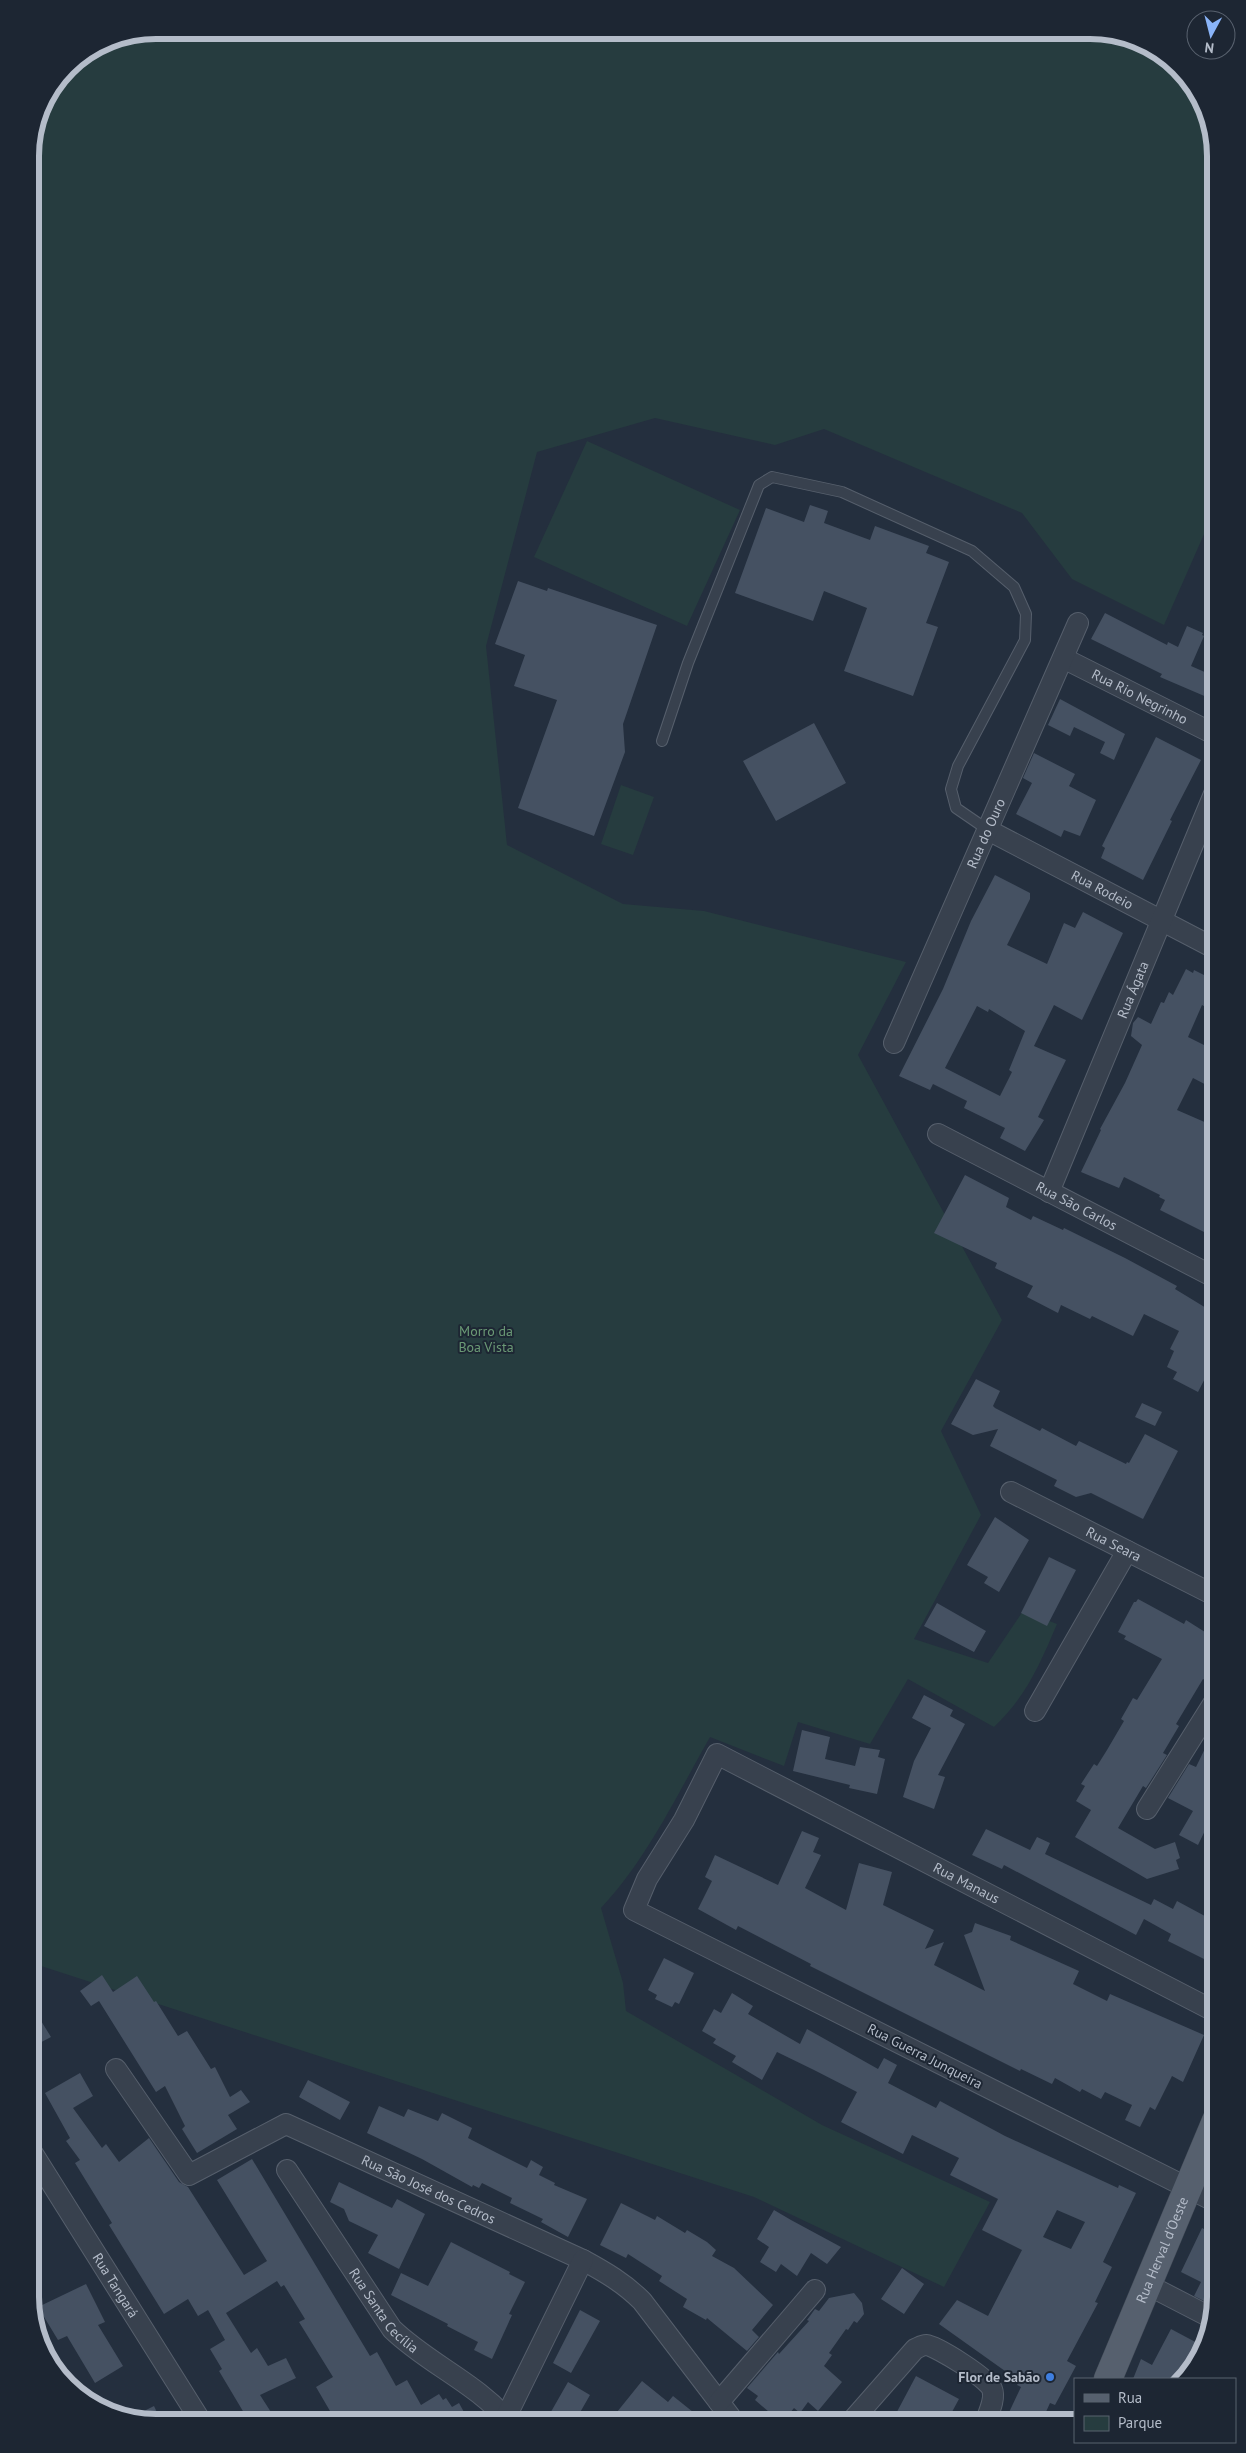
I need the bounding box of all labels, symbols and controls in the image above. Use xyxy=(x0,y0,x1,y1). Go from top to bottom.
north arrow xyxy=(1186,10,1236,60)
text: N xyxy=(1204,38,1215,57)
street label: Rua Rio Negrinho xyxy=(1089,665,1191,728)
street label: Rua do Ouro xyxy=(963,795,1009,871)
street label: Rua Rodeio xyxy=(1068,866,1136,913)
street label: Rua Ágata xyxy=(1113,958,1153,1021)
street label: Rua São Carlos xyxy=(1033,1177,1120,1234)
park label: Morro da Boa Vista xyxy=(458,1322,514,1356)
street label: Rua Seara xyxy=(1083,1523,1144,1566)
street label: Rua Manaus xyxy=(930,1858,1003,1908)
street label: Rua Guerra Junqueira xyxy=(864,2019,986,2093)
street label: Rua São José dos Cedros xyxy=(359,2151,498,2228)
street label: Rua Herval d'Oeste xyxy=(1132,2194,1192,2306)
street label: Rua Tangará xyxy=(89,2250,143,2321)
street label: Rua Santa Cecília xyxy=(345,2265,422,2357)
place label: Flor de Sabão xyxy=(958,2368,1040,2386)
marker: Flor de Sabão xyxy=(1044,2371,1056,2383)
legend xyxy=(1074,2378,1236,2443)
text: Rua xyxy=(1118,2388,1142,2407)
text: Parque xyxy=(1118,2413,1162,2432)

